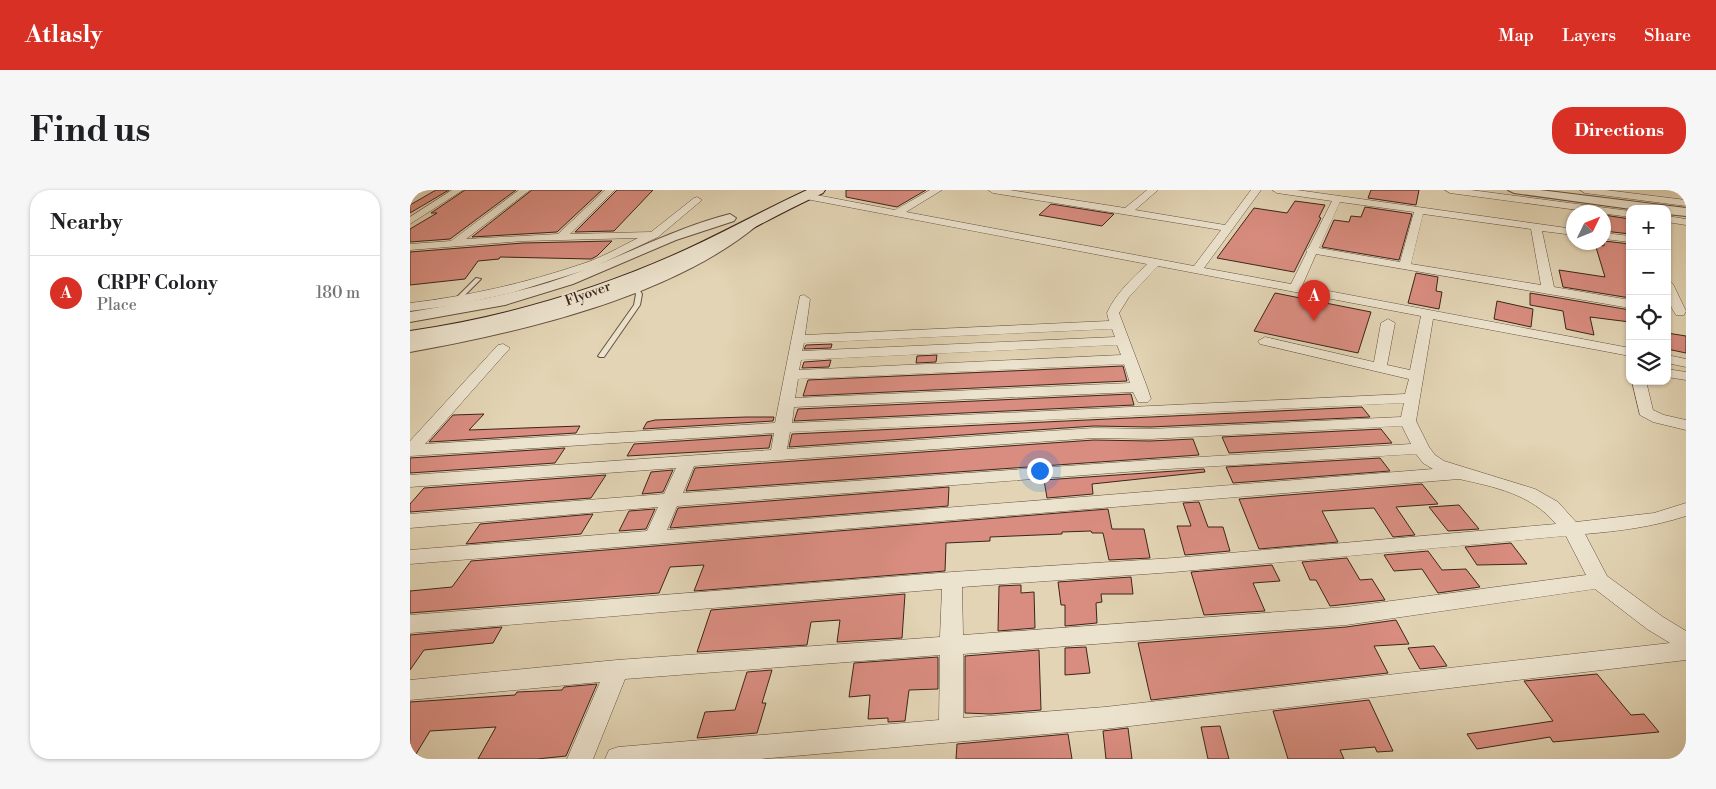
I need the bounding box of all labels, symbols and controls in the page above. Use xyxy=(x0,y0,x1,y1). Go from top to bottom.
text: Atlasly xyxy=(25,20,102,50)
text: Map xyxy=(1499,24,1534,47)
text: Layers xyxy=(1562,24,1616,47)
text: Share xyxy=(1644,24,1691,47)
button: Directions xyxy=(1552,107,1686,154)
text: Find us xyxy=(30,109,150,152)
north arrow xyxy=(1566,205,1611,250)
map controls xyxy=(1626,205,1671,385)
button: + xyxy=(1626,205,1671,250)
text: Nearby xyxy=(50,210,123,236)
button: − xyxy=(1626,250,1671,295)
text: CRPF Colony xyxy=(97,271,218,295)
street label: Flyover xyxy=(563,277,613,311)
pin: A xyxy=(1298,280,1330,321)
text: A xyxy=(60,283,72,303)
text: 180 m xyxy=(316,283,360,303)
text: Place xyxy=(97,295,137,315)
button: locate xyxy=(1626,295,1671,340)
button: layers xyxy=(1626,340,1671,385)
your location xyxy=(1027,458,1053,484)

